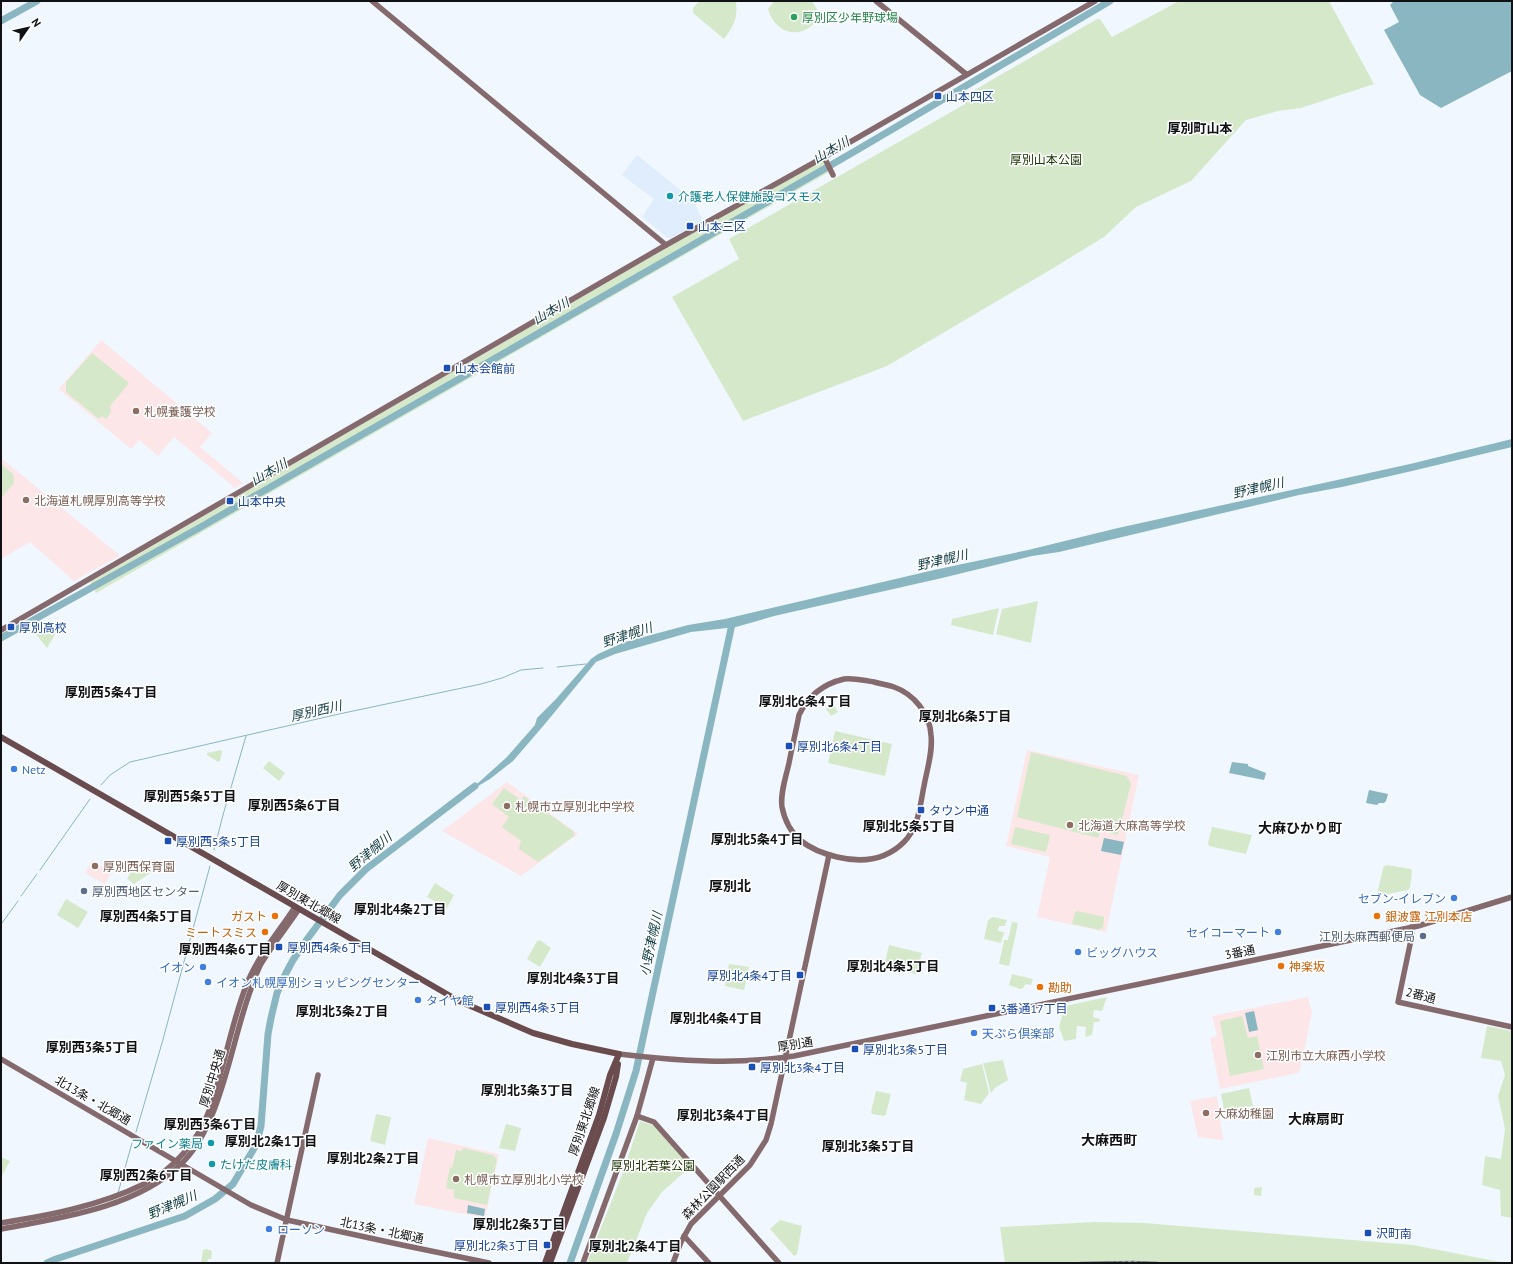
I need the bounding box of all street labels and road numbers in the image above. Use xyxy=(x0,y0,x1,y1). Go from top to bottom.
street label: 厚別東北郷線 xyxy=(274,878,344,926)
street label: 3番通 xyxy=(1224,942,1256,962)
street label: 2番通 xyxy=(1404,984,1438,1006)
street label: 厚別通 xyxy=(776,1034,814,1054)
street label: 厚別中央通 xyxy=(196,1047,228,1109)
street label: 北13条・北郷通 xyxy=(52,1072,134,1128)
street label: 厚別東北郷線 xyxy=(565,1085,603,1157)
street label: 森林公園駅西通 xyxy=(678,1152,748,1222)
street label: 北13条・北郷通 xyxy=(339,1214,425,1246)

